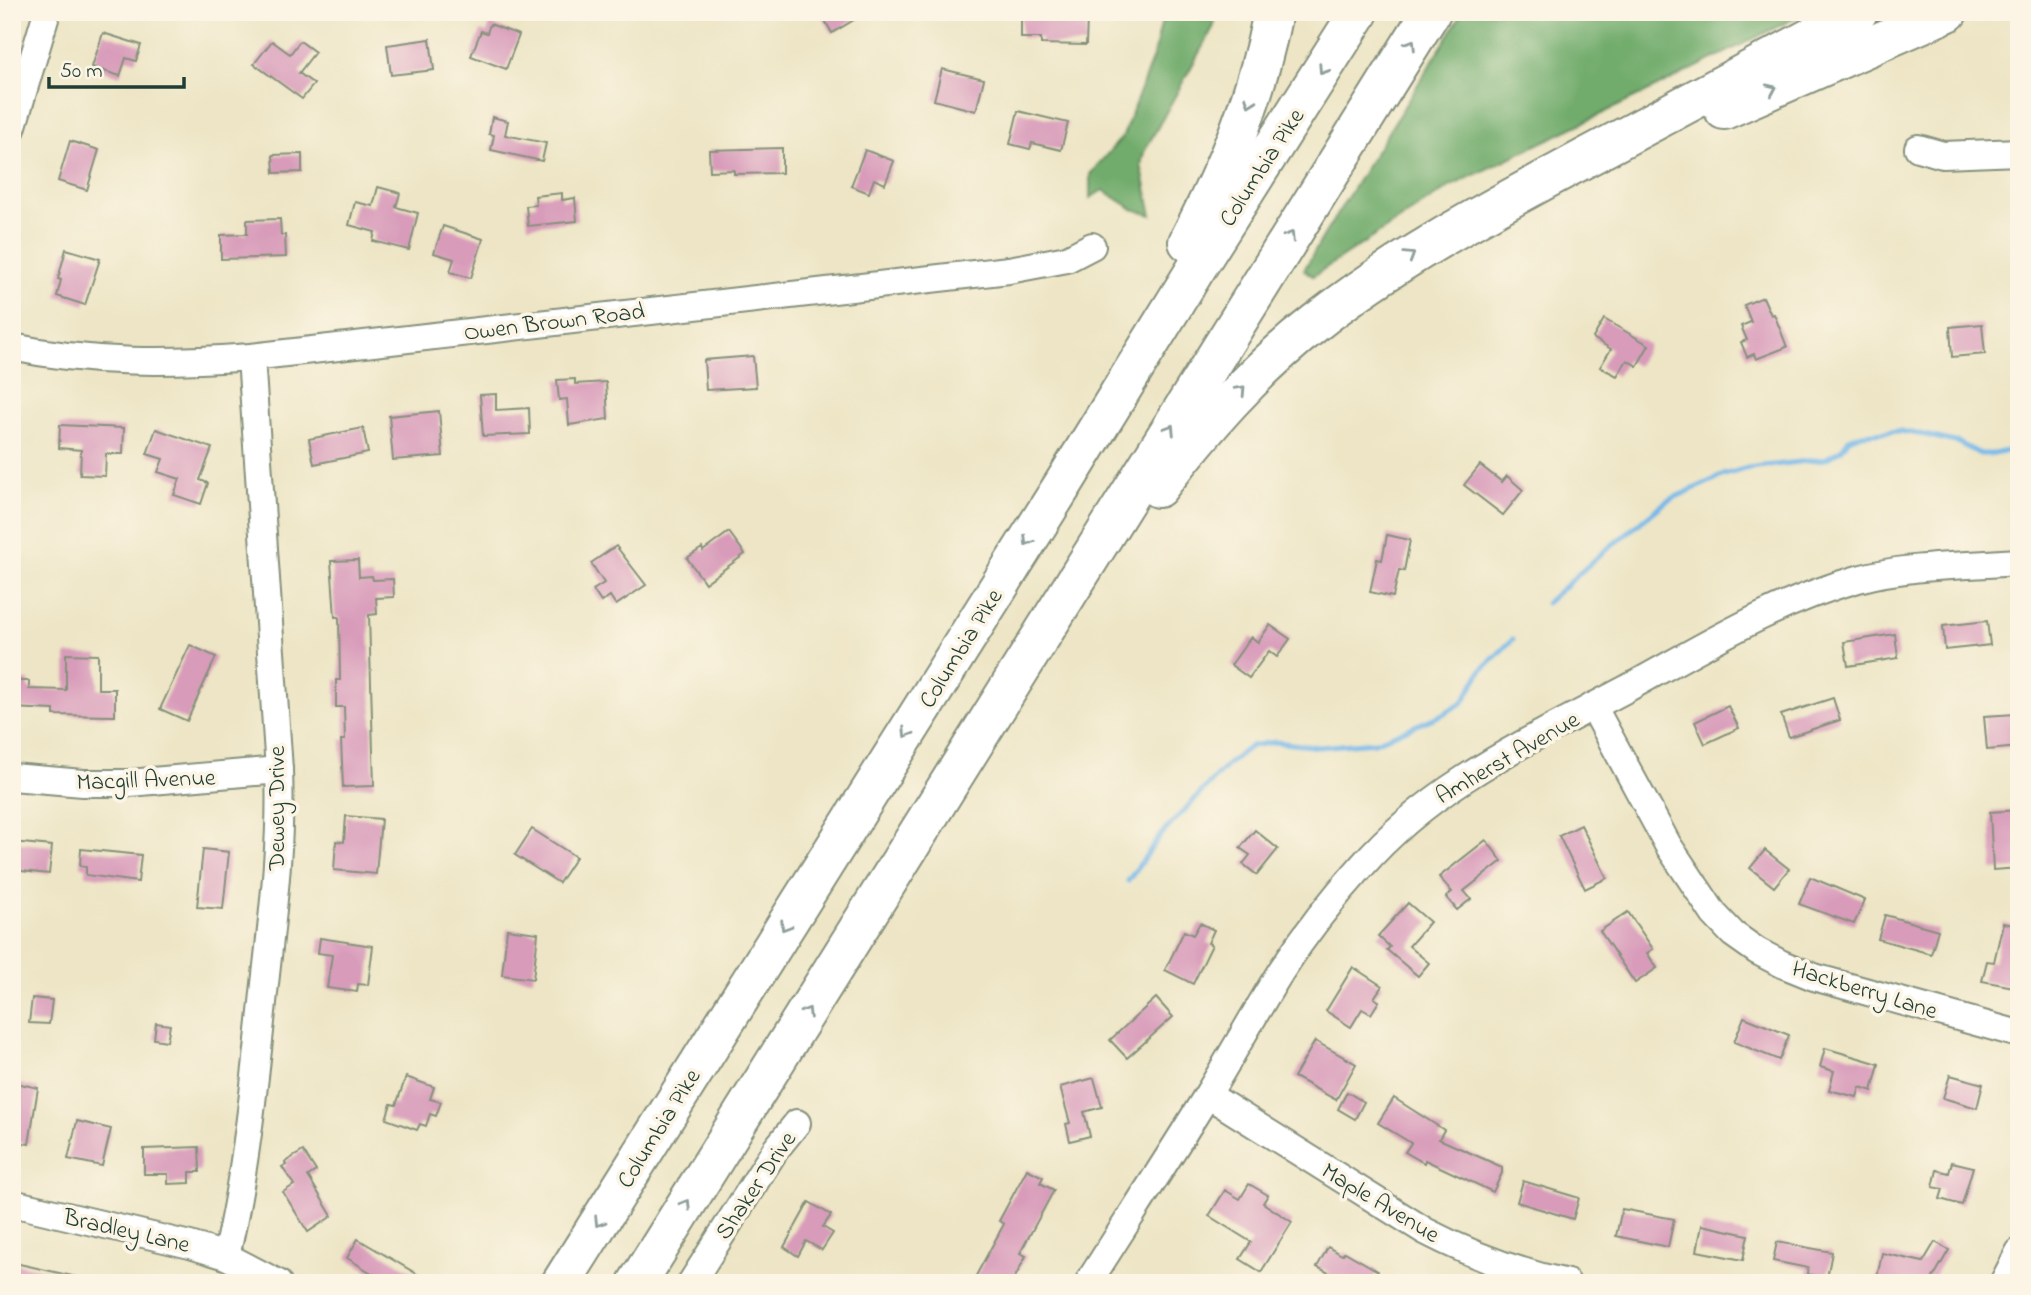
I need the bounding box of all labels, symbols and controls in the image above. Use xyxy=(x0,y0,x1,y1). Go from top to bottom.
one-way arrow xyxy=(1402,38,1415,51)
scale bar xyxy=(49,46,184,90)
text: 50 m xyxy=(60,57,103,87)
one-way arrow xyxy=(1318,62,1331,75)
one-way arrow xyxy=(1765,83,1777,97)
one-way arrow xyxy=(1245,96,1259,108)
street label: Columbia Pike xyxy=(1212,102,1315,235)
one-way arrow xyxy=(1281,231,1294,244)
one-way arrow xyxy=(1402,252,1415,265)
street label: Owen Brown Road xyxy=(462,295,647,352)
one-way arrow xyxy=(1233,385,1246,398)
one-way arrow xyxy=(1161,424,1174,437)
one-way arrow xyxy=(1023,533,1036,546)
street label: Columbia Pike xyxy=(911,583,1013,716)
street label: Amherst Avenue xyxy=(1430,704,1587,815)
one-way arrow xyxy=(902,725,915,738)
street label: Dewey Drive xyxy=(261,746,297,871)
street label: Macgill Avenue xyxy=(76,762,216,801)
one-way arrow xyxy=(781,918,794,931)
street label: Hackberry Lane xyxy=(1787,953,1941,1031)
one-way arrow xyxy=(799,1006,812,1019)
street label: Columbia Pike xyxy=(609,1063,711,1196)
street label: Shaker Drive xyxy=(708,1125,807,1248)
street label: Maple Avenue xyxy=(1314,1155,1446,1253)
one-way arrow xyxy=(678,1199,691,1212)
street label: Bradley Lane xyxy=(59,1201,193,1265)
one-way arrow xyxy=(594,1214,607,1227)

